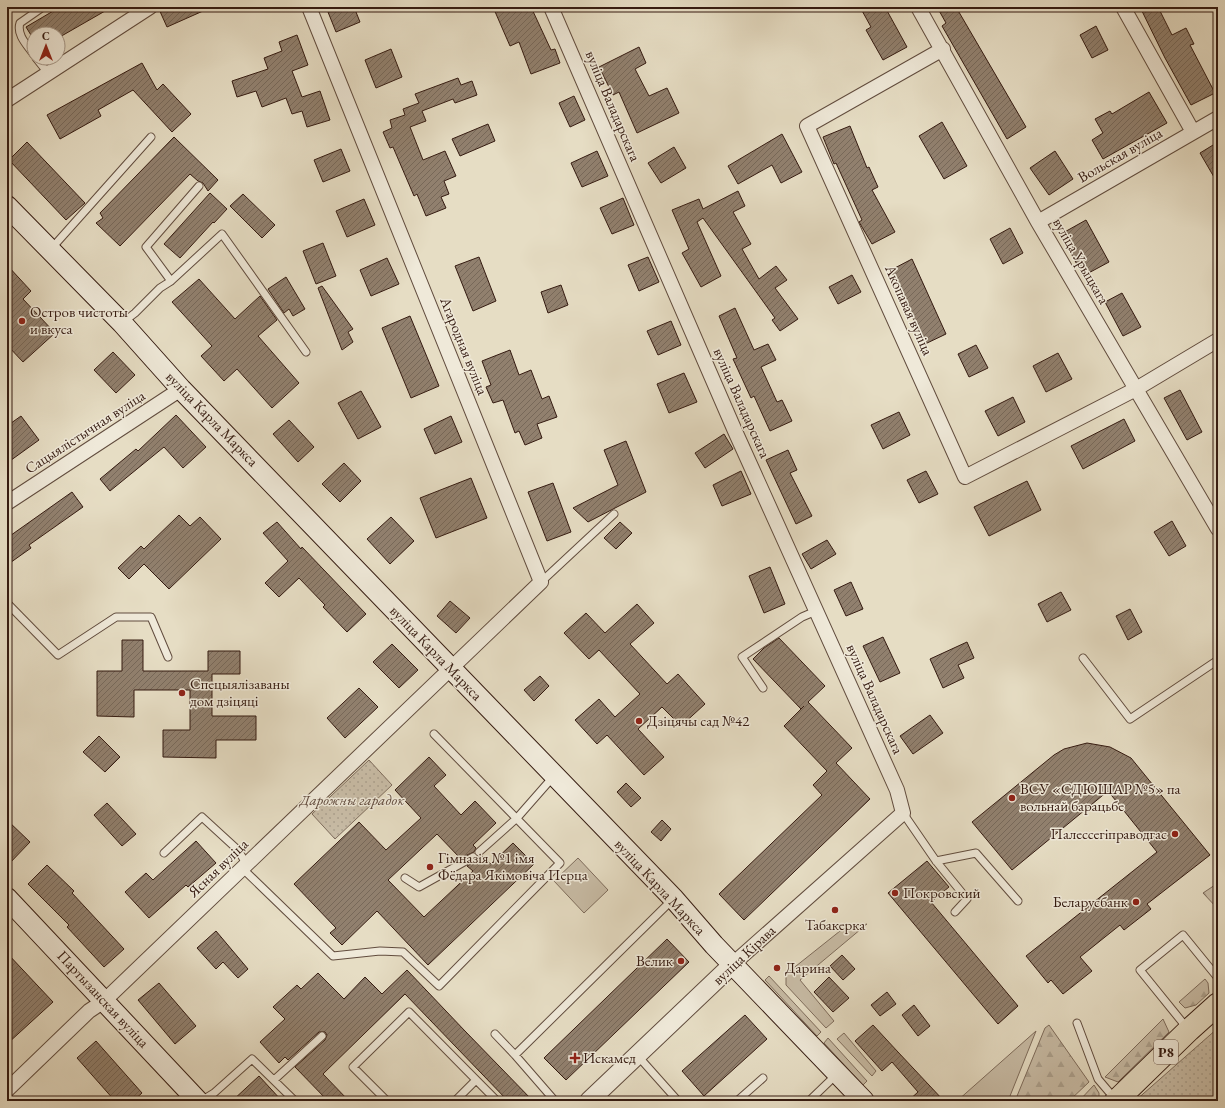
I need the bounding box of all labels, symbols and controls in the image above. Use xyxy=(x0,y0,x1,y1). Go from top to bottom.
north arrow xyxy=(26,26,66,66)
text: С xyxy=(42,29,50,43)
street label: вуліца Валадарскага xyxy=(582,48,645,164)
street label: Вольская вуліца xyxy=(1074,123,1165,186)
street label: вуліца Урыцкага xyxy=(1049,214,1114,308)
street label: Акопавая вуліца xyxy=(881,261,938,358)
street label: Агародная вуліца xyxy=(436,293,493,397)
place label: Остров чистоты и вкуса xyxy=(30,302,128,338)
marker: Остров чистоты и вкуса xyxy=(17,316,27,326)
street label: вуліца Валадарскага xyxy=(710,345,775,461)
street label: вуліца Карла Маркса xyxy=(162,367,263,470)
street label: Сацыялістычная вуліца xyxy=(21,386,148,478)
street label: вуліца Карла Маркса xyxy=(386,601,487,704)
street label: вуліца Валадарскага xyxy=(843,641,908,757)
place label: Спецыялізаваны дом дзіцяці xyxy=(190,674,290,710)
marker: Спецыялізаваны дом дзіцяці xyxy=(177,688,187,698)
place label: Дзіцячы сад №42 xyxy=(647,711,750,730)
marker: Дзіцячы сад №42 xyxy=(634,716,644,726)
place label: ВСУ «СДЮШАР №5» па вольнай барацьбе xyxy=(1020,779,1180,815)
park label: Дарожны гарадок xyxy=(299,790,405,809)
marker: ВСУ «СДЮШАР №5» па вольнай барацьбе xyxy=(1007,793,1017,803)
place label: Палессегіправодгас xyxy=(1051,824,1167,843)
marker: Палессегіправодгас xyxy=(1170,829,1180,839)
street label: Ясная вуліца xyxy=(183,834,252,902)
street label: вуліца Карла Маркса xyxy=(611,834,710,939)
place label: Гімназія №1 імя Фёдара Якімовіча Перца xyxy=(438,848,588,884)
marker: Гімназія №1 імя Фёдара Якімовіча Перца xyxy=(425,862,435,872)
place label: Покровский xyxy=(903,883,981,902)
marker: Покровский xyxy=(890,888,900,898)
place label: Беларусбанк xyxy=(1053,892,1128,911)
marker: Беларусбанк xyxy=(1131,897,1141,907)
marker: Табакерка xyxy=(830,905,840,915)
place label: Табакерка xyxy=(805,915,865,934)
street label: вуліца Кірава xyxy=(708,921,779,989)
street label: Партызанская вуліца xyxy=(53,946,153,1051)
place label: Велик xyxy=(636,951,673,970)
marker: Велик xyxy=(676,956,686,966)
place label: Дарина xyxy=(785,958,831,977)
marker: Дарина xyxy=(772,963,782,973)
road number: Р8 xyxy=(1154,1040,1178,1064)
place label: Искамед xyxy=(583,1048,636,1067)
marker: Искамед xyxy=(570,1053,580,1063)

